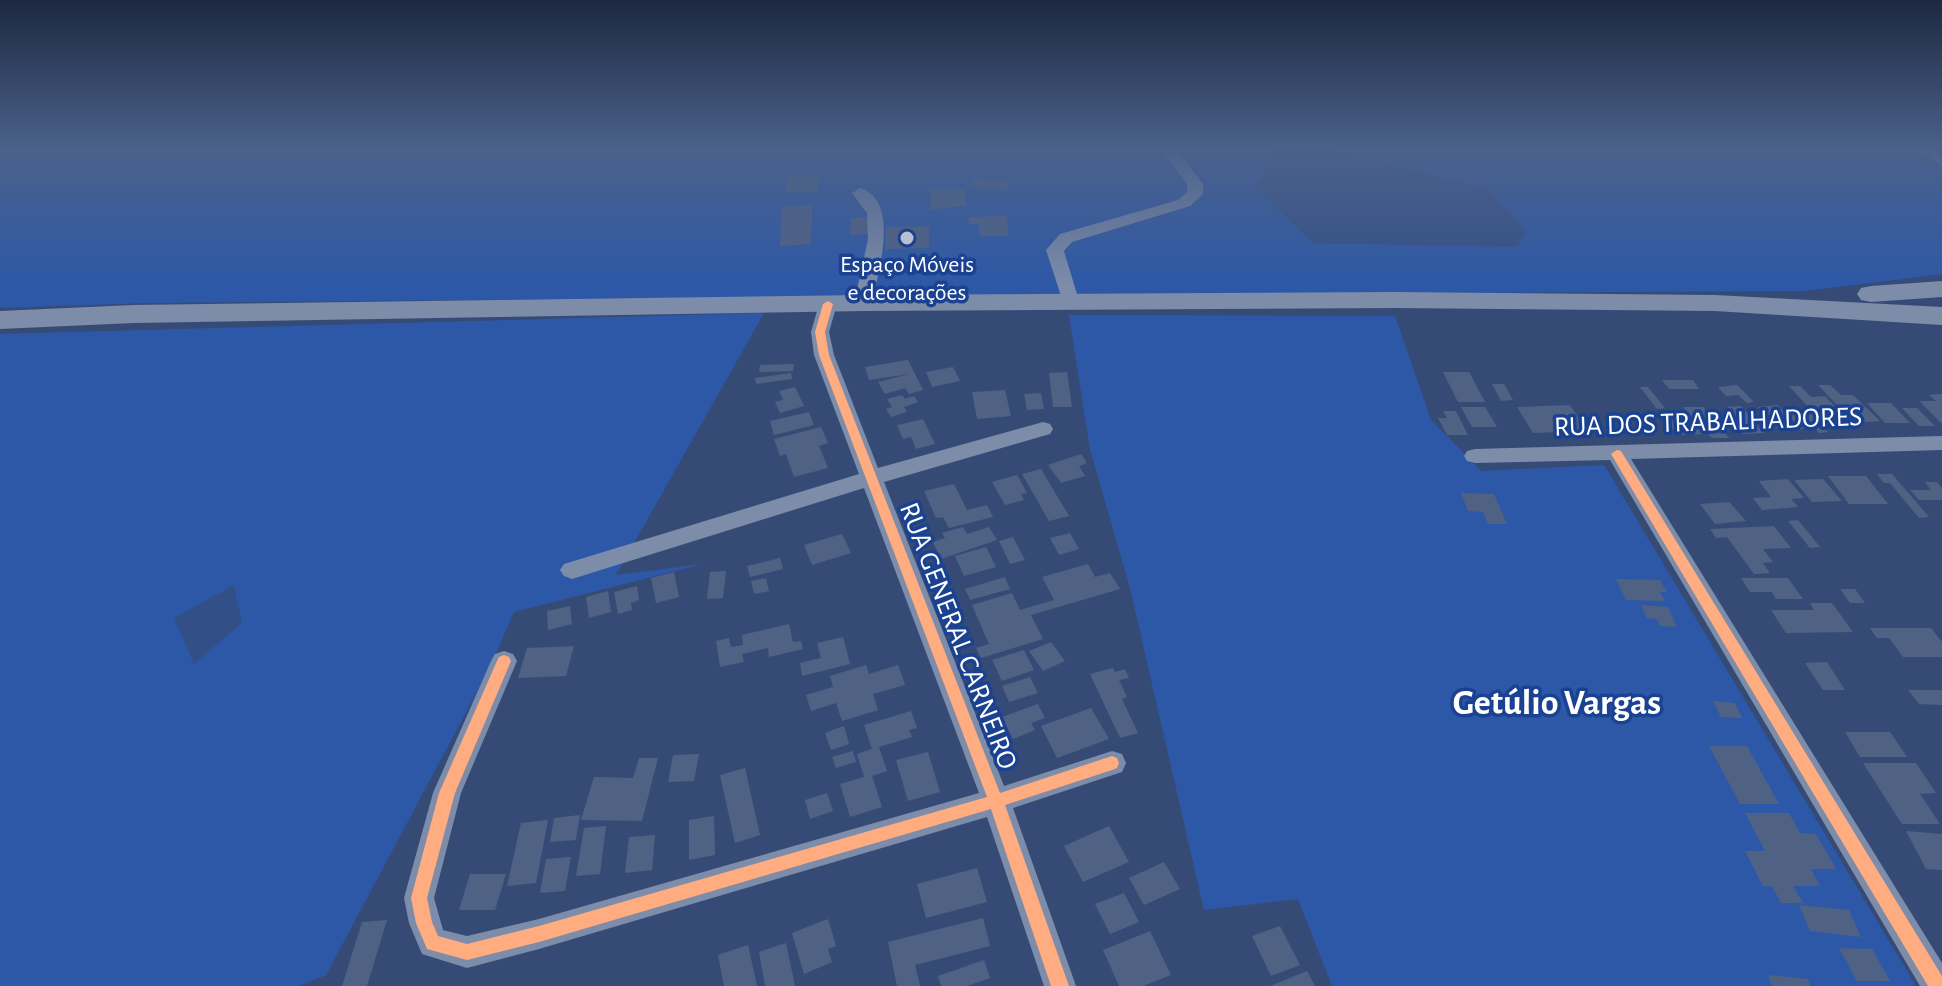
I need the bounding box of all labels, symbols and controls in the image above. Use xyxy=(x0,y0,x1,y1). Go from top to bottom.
marker: Espaço Móveis e decorações xyxy=(898,229,916,247)
place label: Espaço Móveis e decorações xyxy=(840,251,974,307)
street label: RUA DOS TRABALHADORES xyxy=(1553,400,1863,444)
street label: RUA GENERAL CARNEIRO xyxy=(892,498,1024,774)
district label: Getúlio Vargas xyxy=(1453,681,1661,725)

